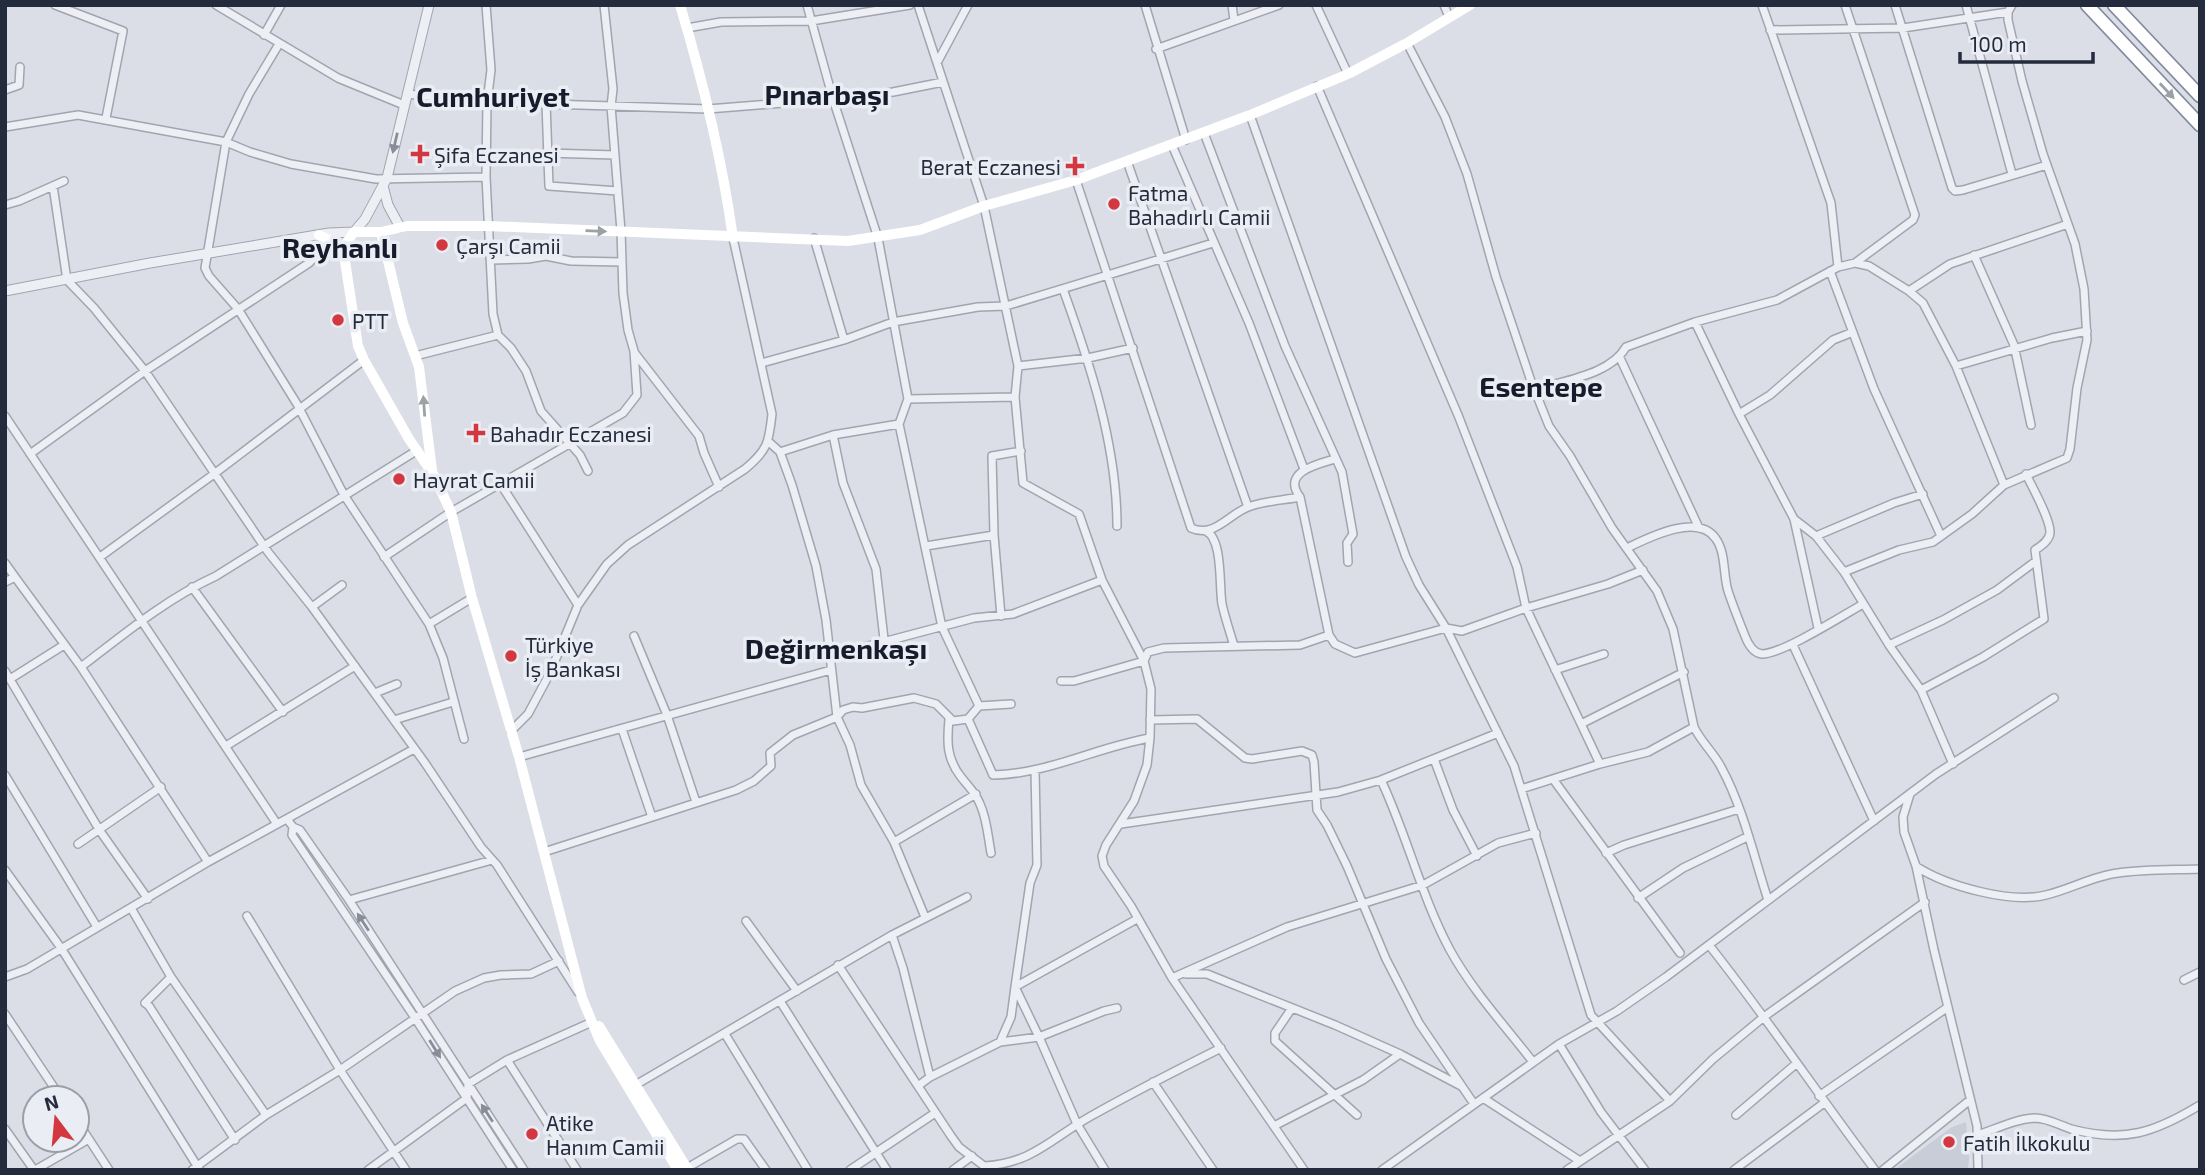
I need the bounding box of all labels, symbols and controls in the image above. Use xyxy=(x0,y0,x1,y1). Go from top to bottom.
scale bar xyxy=(1960,21,2093,65)
text: 100 m xyxy=(1970,31,2027,56)
district label: Pınarbaşı xyxy=(764,77,890,112)
district label: Cumhuriyet xyxy=(416,79,570,113)
one-way arrow xyxy=(2159,82,2175,99)
one-way arrow xyxy=(389,132,400,154)
place label: Şifa Eczanesi xyxy=(434,142,559,169)
marker: Şifa Eczanesi xyxy=(412,146,428,162)
place label: Berat Eczanesi xyxy=(920,154,1061,179)
marker: Berat Eczanesi xyxy=(1067,158,1083,174)
place label: Fatma Bahadırlı Camii xyxy=(1128,180,1270,229)
marker: Fatma Bahadırlı Camii xyxy=(1106,196,1122,212)
one-way arrow xyxy=(585,225,607,236)
district label: Reyhanlı xyxy=(282,230,398,264)
place label: Çarşı Camii xyxy=(456,233,561,260)
marker: Çarşı Camii xyxy=(434,237,450,253)
place label: PTT xyxy=(352,308,389,333)
marker: PTT xyxy=(330,312,346,328)
district label: Esentepe xyxy=(1479,369,1603,403)
one-way arrow xyxy=(418,395,429,417)
place label: Bahadır Eczanesi xyxy=(490,421,652,446)
marker: Bahadır Eczanesi xyxy=(468,425,484,441)
place label: Hayrat Camii xyxy=(413,467,535,492)
marker: Hayrat Camii xyxy=(391,471,407,487)
district label: Değirmenkaşı xyxy=(745,631,927,666)
place label: Türkiye İş Bankası xyxy=(525,632,621,683)
marker: Türkiye İş Bankası xyxy=(503,648,519,664)
one-way arrow xyxy=(357,912,370,931)
one-way arrow xyxy=(428,1039,441,1058)
north arrow xyxy=(21,1084,91,1154)
text: N xyxy=(41,1089,61,1115)
one-way arrow xyxy=(481,1103,494,1122)
place label: Atike Hanım Camii xyxy=(546,1110,664,1159)
marker: Atike Hanım Camii xyxy=(524,1126,540,1142)
place label: Fatih İlkokulu xyxy=(1963,1130,2090,1155)
marker: Fatih İlkokulu xyxy=(1941,1134,1957,1150)

